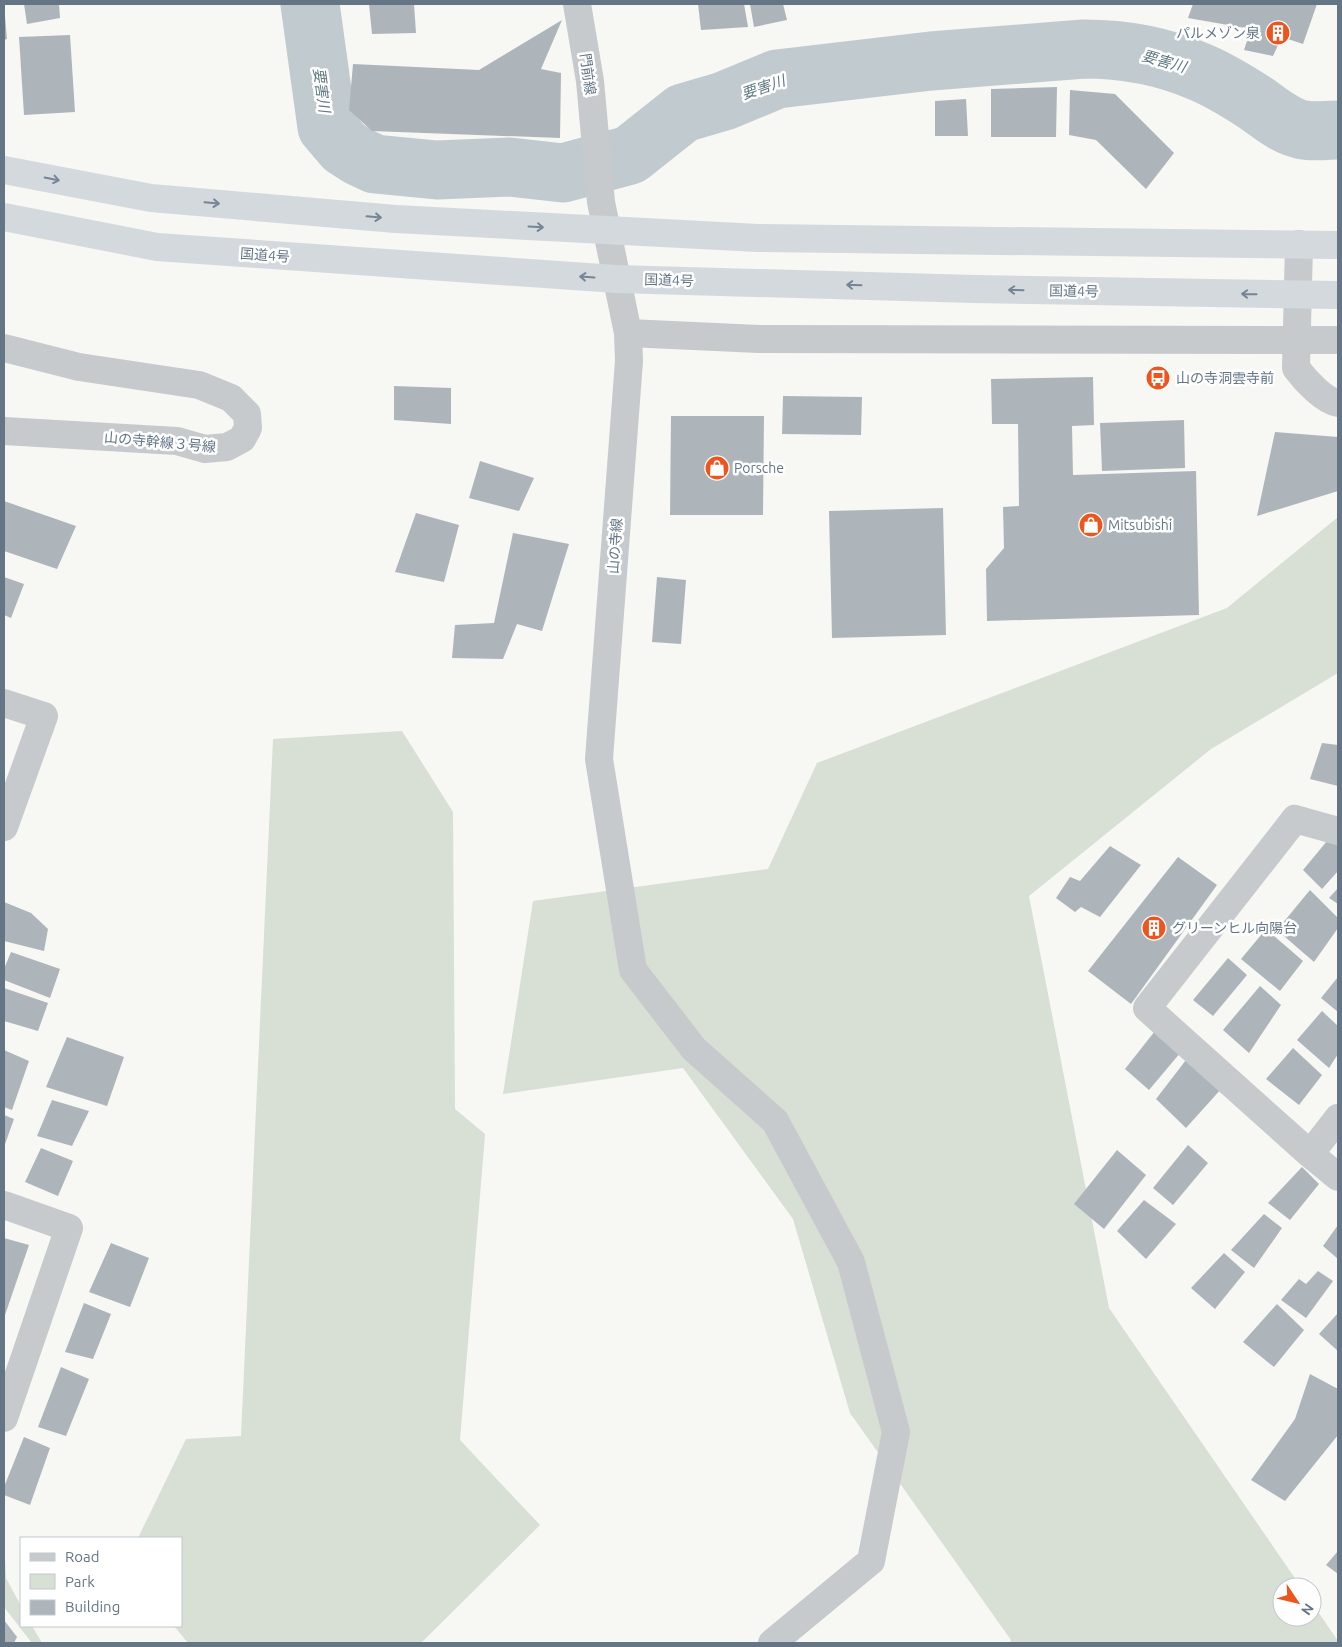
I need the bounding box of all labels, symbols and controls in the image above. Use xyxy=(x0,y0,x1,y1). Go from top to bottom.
building icon: パルメゾン泉 xyxy=(1265,20,1291,46)
place label: パルメゾン泉 xyxy=(1176,25,1260,41)
water label: 要害川 xyxy=(1140,47,1190,76)
street label: 門前線 xyxy=(577,52,599,96)
water label: 要害川 xyxy=(310,67,334,115)
water label: 要害川 xyxy=(739,71,789,102)
one-way arrow xyxy=(43,174,59,184)
one-way arrow xyxy=(204,198,220,208)
one-way arrow xyxy=(366,212,382,222)
one-way arrow xyxy=(528,222,544,231)
street label: 国道4号 xyxy=(240,245,290,265)
street label: 国道4号 xyxy=(644,271,694,289)
one-way arrow xyxy=(579,272,595,281)
one-way arrow xyxy=(846,281,862,290)
street label: 国道4号 xyxy=(1049,283,1099,299)
one-way arrow xyxy=(1009,285,1025,294)
one-way arrow xyxy=(1241,289,1258,299)
bus stop icon: 山の寺洞雲寺前 xyxy=(1145,365,1171,391)
place label: 山の寺洞雲寺前 xyxy=(1176,370,1274,386)
street label: 山の寺幹線３号線 xyxy=(104,429,216,455)
shop icon: Porsche xyxy=(704,455,730,481)
place label: Porsche xyxy=(734,460,784,476)
shop icon: Mitsubishi xyxy=(1078,512,1104,538)
place label: Mitsubishi xyxy=(1108,517,1172,533)
street label: 山の寺線 xyxy=(605,518,625,574)
building icon: グリーンヒル向陽台 xyxy=(1141,915,1167,941)
place label: グリーンヒル向陽台 xyxy=(1172,920,1297,936)
legend xyxy=(20,1537,182,1627)
text: Road xyxy=(65,1548,100,1565)
text: Park xyxy=(65,1573,95,1590)
north arrow xyxy=(1272,1577,1322,1627)
text: Building xyxy=(65,1598,120,1615)
text: N xyxy=(1298,1601,1317,1618)

